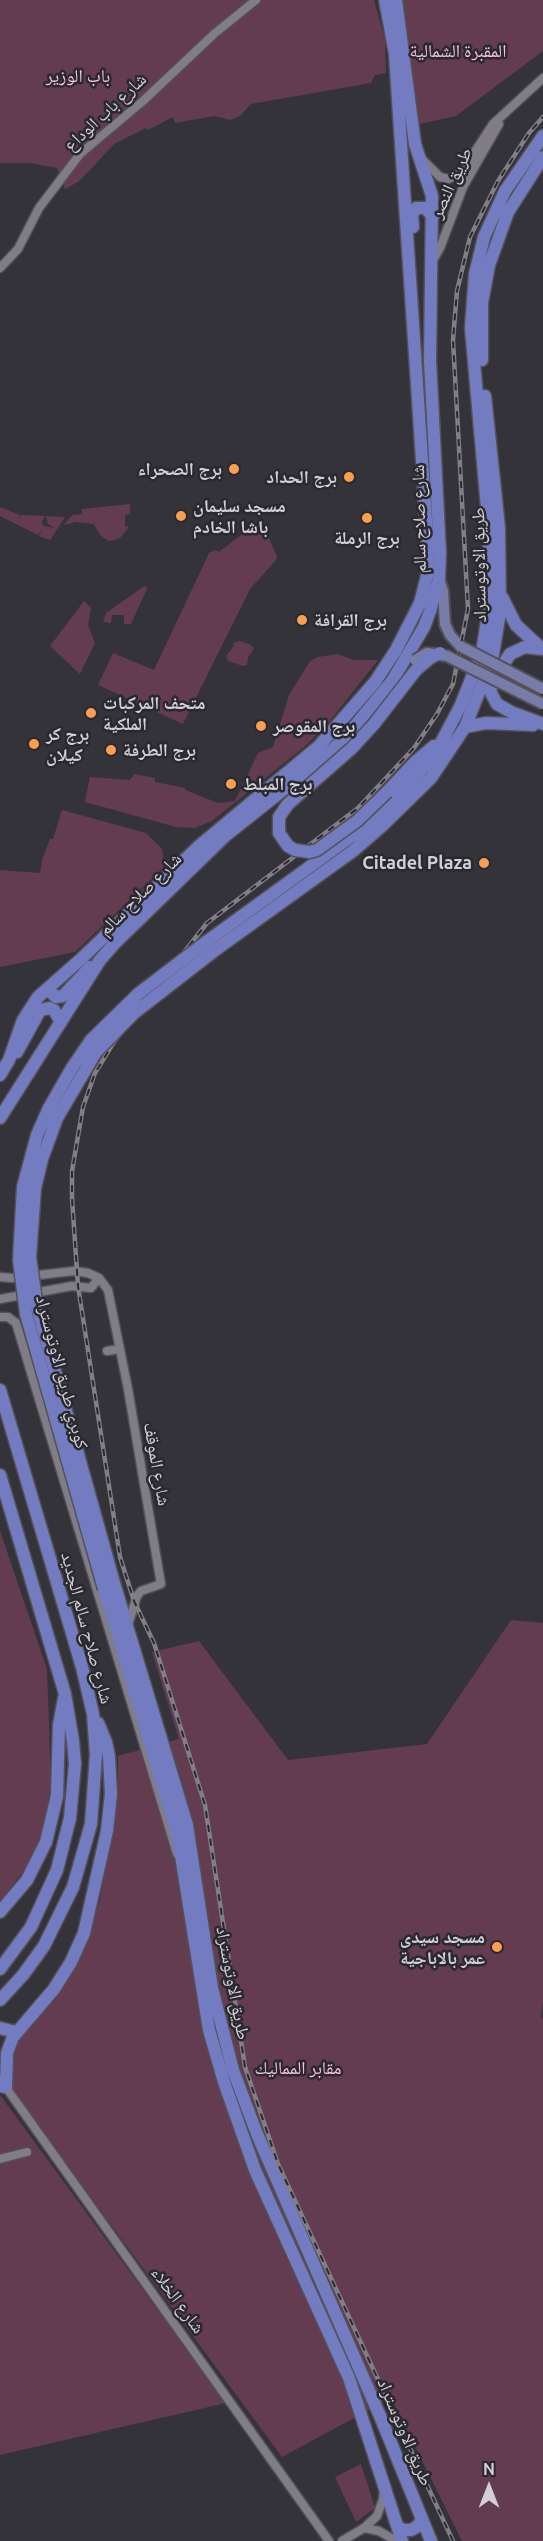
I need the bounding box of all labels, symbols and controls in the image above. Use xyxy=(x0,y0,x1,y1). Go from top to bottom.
park label: المقبرة الشمالية xyxy=(410,40,506,62)
park label: باب الوزير xyxy=(46,65,110,87)
street label: شارع باب الوداع xyxy=(59,68,151,156)
street label: طريق النصر xyxy=(425,144,477,222)
place label: برج الصحراء xyxy=(137,458,222,480)
marker: برج الصحراء xyxy=(227,462,241,476)
street label: شارع صلاح سالم xyxy=(407,464,431,574)
place label: برج الحداد xyxy=(266,466,337,488)
marker: برج الحداد xyxy=(342,470,356,484)
place label: مسجد سليمان باشا الخادم xyxy=(193,495,286,538)
street label: طريق الاوتوستراد xyxy=(467,507,491,623)
marker: مسجد سليمان باشا الخادم xyxy=(174,509,188,523)
marker: برج الرملة xyxy=(360,511,374,525)
place label: برج الرملة xyxy=(334,527,400,549)
place label: برج القرافة xyxy=(314,609,387,631)
marker: برج القرافة xyxy=(295,613,309,627)
place label: متحف المركبات الملكية xyxy=(103,692,206,734)
marker: متحف المركبات الملكية xyxy=(84,706,98,720)
place label: برج المقوصر xyxy=(273,715,355,737)
marker: برج المقوصر xyxy=(254,719,268,733)
place label: برج كر كيلان xyxy=(46,723,89,766)
marker: برج كر كيلان xyxy=(27,737,41,751)
place label: برج الطرفة xyxy=(123,739,196,761)
marker: برج الطرفة xyxy=(104,743,118,757)
place label: برج المبلط xyxy=(243,773,312,795)
marker: برج المبلط xyxy=(224,777,238,791)
street label: شارع صلاح سالم xyxy=(94,848,186,940)
place label: Citadel Plaza xyxy=(362,852,472,874)
marker: Citadel Plaza xyxy=(477,856,491,870)
street label: كوبري طريق الاوتوستراد xyxy=(31,1293,93,1451)
street label: شارع الموقف xyxy=(139,1420,175,1508)
street label: شارع صلاح سالم الجديد xyxy=(56,1550,118,1706)
street label: طريق الاوتوستراد xyxy=(211,1925,255,2041)
place label: مسجد سيدى عمر بالاباجية xyxy=(400,1926,485,1968)
marker: مسجد سيدى عمر بالاباجية xyxy=(490,1940,504,1954)
park label: مقابر المماليك xyxy=(254,2057,342,2079)
street label: شارع الخلاء xyxy=(147,2262,209,2338)
street label: طريق الاوتوستراد xyxy=(373,2375,437,2489)
north arrow xyxy=(459,2457,519,2517)
text: N xyxy=(483,2460,495,2478)

